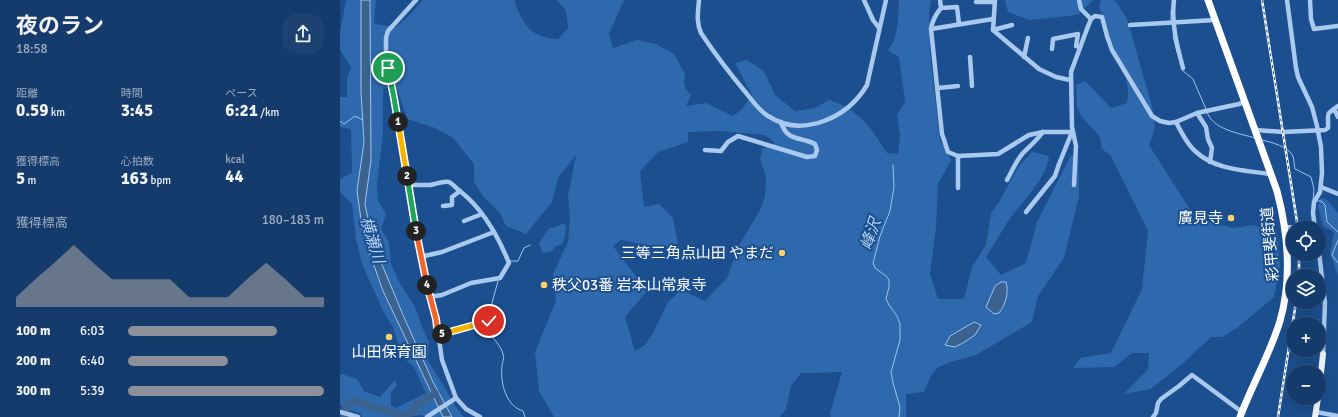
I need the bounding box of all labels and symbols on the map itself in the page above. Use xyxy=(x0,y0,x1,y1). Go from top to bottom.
pin xyxy=(371,51,405,85)
pin: 1 xyxy=(388,112,408,132)
pin: 2 xyxy=(397,166,417,186)
street label: 彩甲斐街道 xyxy=(1258,206,1282,282)
place label: 廣見寺 xyxy=(1178,209,1223,227)
marker: 廣見寺 xyxy=(1226,213,1236,223)
water label: 横瀬川 xyxy=(355,214,389,268)
water label: 峰沢 xyxy=(856,214,886,252)
pin: 3 xyxy=(406,221,426,241)
place label: 三等三角点山田 やまだ xyxy=(621,244,774,262)
marker: 三等三角点山田 やまだ xyxy=(777,248,787,258)
pin: 4 xyxy=(417,275,437,295)
place label: 秩父03番 岩本山常泉寺 xyxy=(552,276,707,294)
marker: 秩父03番 岩本山常泉寺 xyxy=(539,280,549,290)
pin xyxy=(472,304,506,338)
pin: 5 xyxy=(432,324,452,344)
marker: 山田保育園 xyxy=(384,332,394,342)
place label: 山田保育園 xyxy=(351,343,427,361)

